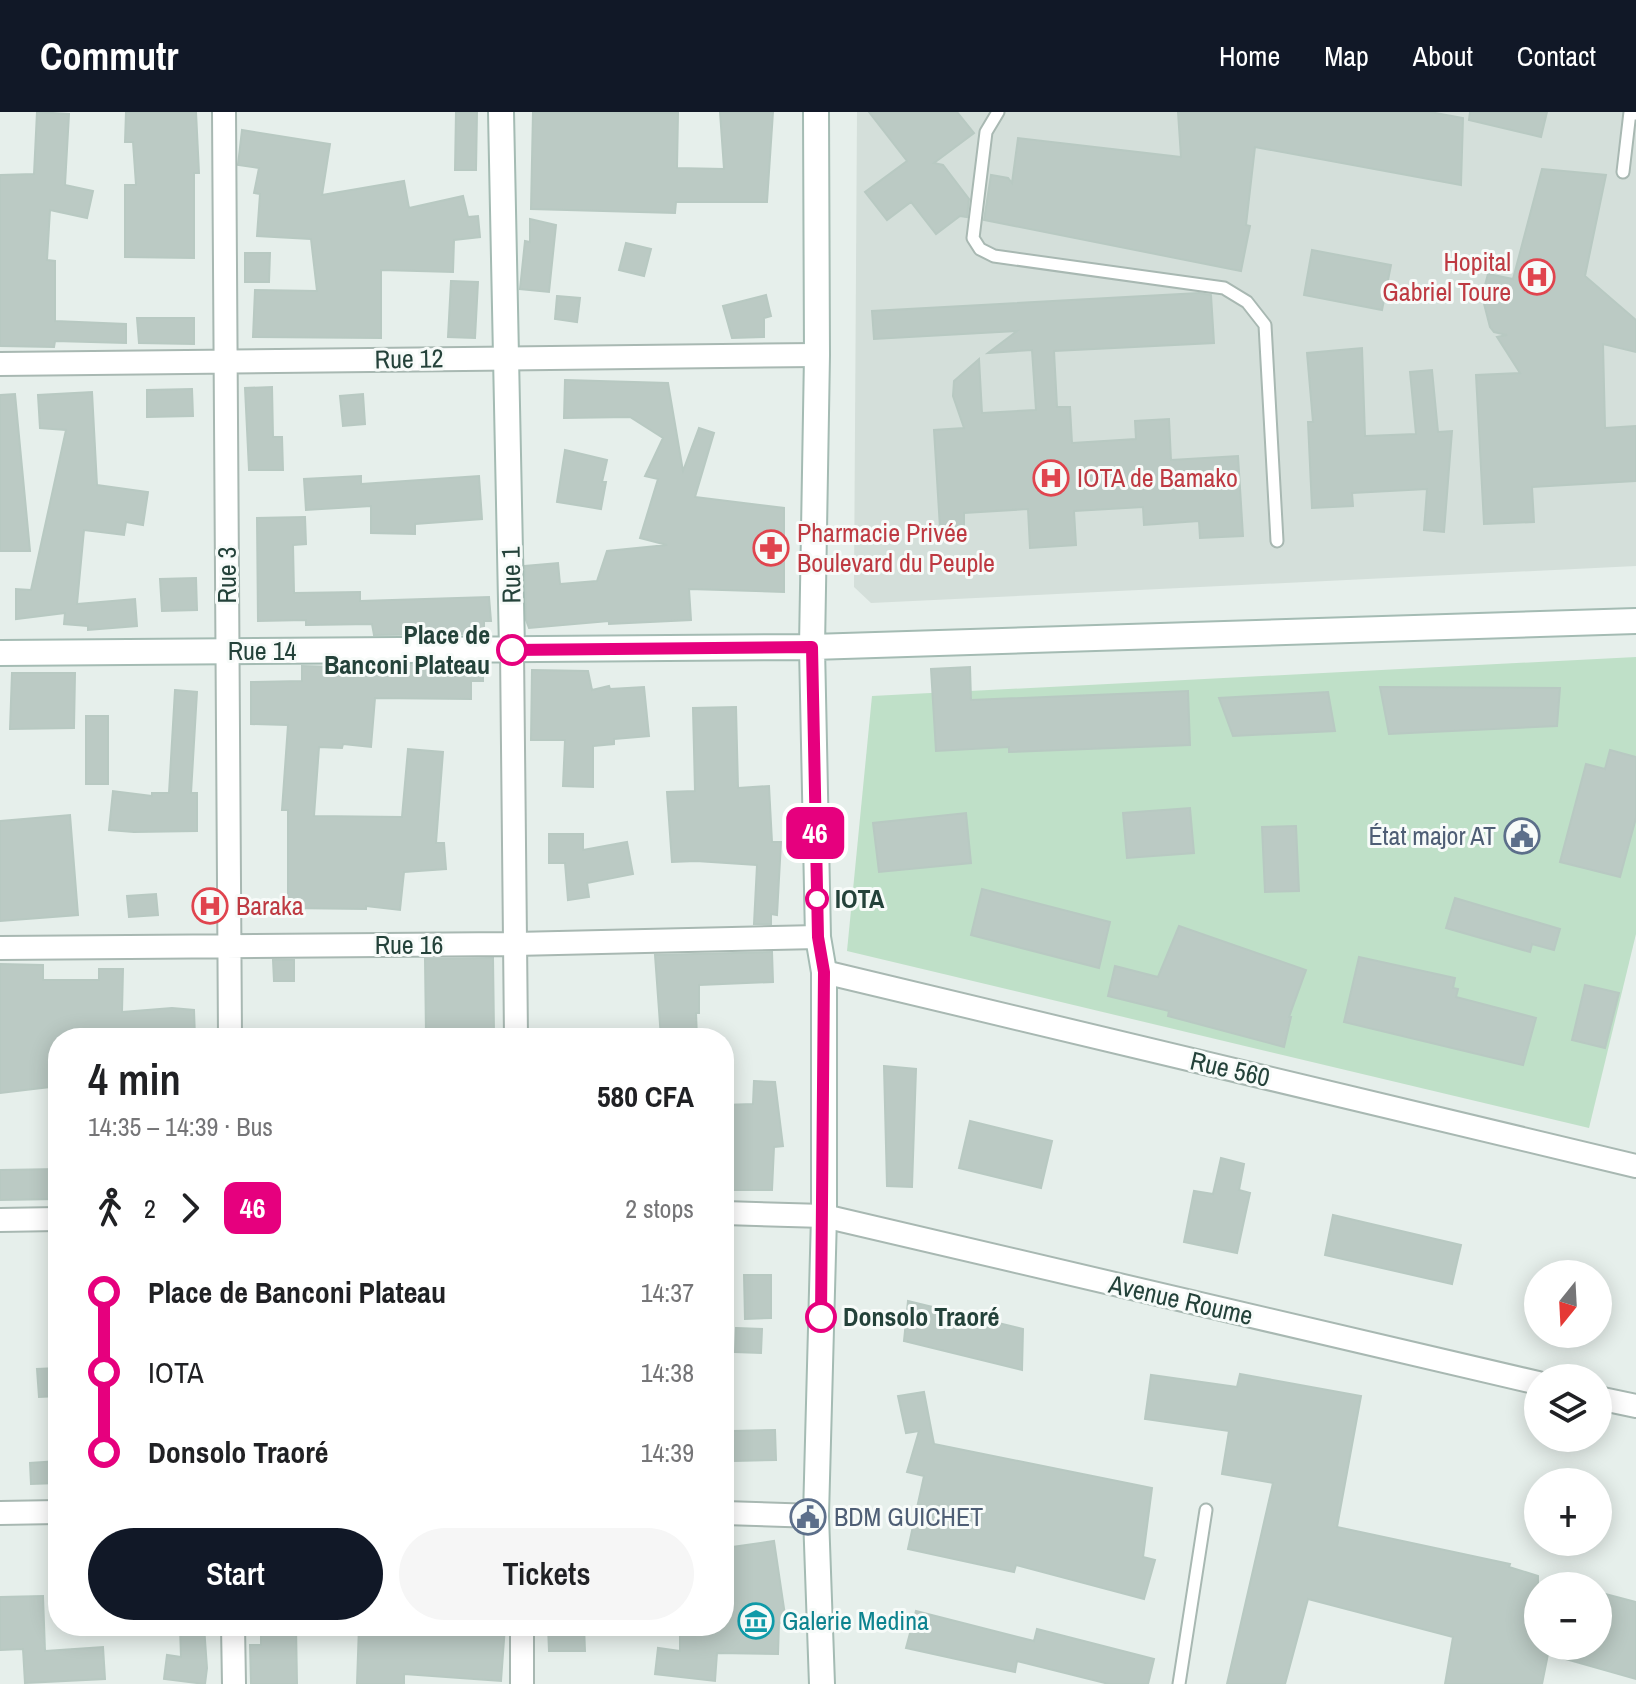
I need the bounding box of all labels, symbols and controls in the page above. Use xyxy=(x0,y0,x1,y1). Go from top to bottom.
text: Commutr xyxy=(40,31,178,82)
text: Home xyxy=(1219,37,1280,75)
text: Map xyxy=(1324,37,1369,75)
text: About xyxy=(1413,37,1473,75)
text: Contact xyxy=(1517,37,1596,75)
place label: Hopital Gabriel Toure xyxy=(1382,244,1511,309)
hospital icon: Hopital Gabriel Toure xyxy=(1518,258,1556,296)
street label: Rue 12 xyxy=(374,340,444,377)
hospital icon: IOTA de Bamako xyxy=(1032,459,1070,497)
place label: IOTA de Bamako xyxy=(1077,460,1238,495)
place label: Pharmacie Privée Boulevard du Peuple xyxy=(797,515,995,580)
pharmacy icon: Pharmacie Privée Boulevard du Peuple xyxy=(752,529,790,567)
street label: Rue 1 xyxy=(493,546,528,604)
street label: Rue 3 xyxy=(209,547,244,603)
place label: Place de Banconi Plateau xyxy=(324,617,490,682)
street label: Rue 14 xyxy=(228,633,297,668)
marker: Place de Banconi Plateau xyxy=(497,635,527,665)
line badge: 46 xyxy=(779,807,851,859)
text: 46 xyxy=(802,814,828,852)
public building icon: État major AT xyxy=(1503,817,1541,855)
place label: État major AT xyxy=(1368,818,1496,853)
place label: IOTA xyxy=(835,881,885,916)
hospital icon: Baraka xyxy=(191,887,229,925)
place label: Baraka xyxy=(236,888,304,923)
marker: IOTA xyxy=(806,888,828,910)
street label: Rue 16 xyxy=(375,927,443,962)
street label: Rue 560 xyxy=(1187,1042,1273,1095)
text: 4 min xyxy=(88,1049,181,1109)
text: 580 CFA xyxy=(597,1076,694,1116)
text: 14:35 – 14:39 · Bus xyxy=(88,1109,273,1144)
icon: walk xyxy=(88,1186,132,1230)
icon: forward xyxy=(168,1186,212,1230)
text: 46 xyxy=(240,1189,265,1227)
text: 2 xyxy=(144,1191,156,1226)
text: 2 stops xyxy=(625,1191,694,1226)
north arrow xyxy=(1524,1260,1612,1348)
map controls xyxy=(1524,1260,1612,1660)
street label: Avenue Roume xyxy=(1105,1266,1256,1333)
text: Place de Banconi Plateau xyxy=(148,1272,446,1312)
text: 14:37 xyxy=(641,1275,694,1310)
place label: Donsolo Traoré xyxy=(843,1299,999,1334)
marker: Donsolo Traoré xyxy=(806,1302,836,1332)
text: IOTA xyxy=(148,1352,204,1392)
text: 14:38 xyxy=(641,1355,694,1390)
button: layers xyxy=(1524,1364,1612,1452)
text: Donsolo Traoré xyxy=(148,1432,328,1472)
text: 14:39 xyxy=(641,1435,694,1470)
button: + xyxy=(1524,1468,1612,1556)
public building icon: BDM GUICHET xyxy=(789,1498,827,1536)
place label: BDM GUICHET xyxy=(834,1499,983,1534)
button: Start xyxy=(88,1528,383,1620)
button: Tickets xyxy=(399,1528,694,1620)
button: − xyxy=(1524,1572,1612,1660)
museum icon: Galerie Medina xyxy=(737,1602,775,1640)
place label: Galerie Medina xyxy=(782,1603,929,1638)

